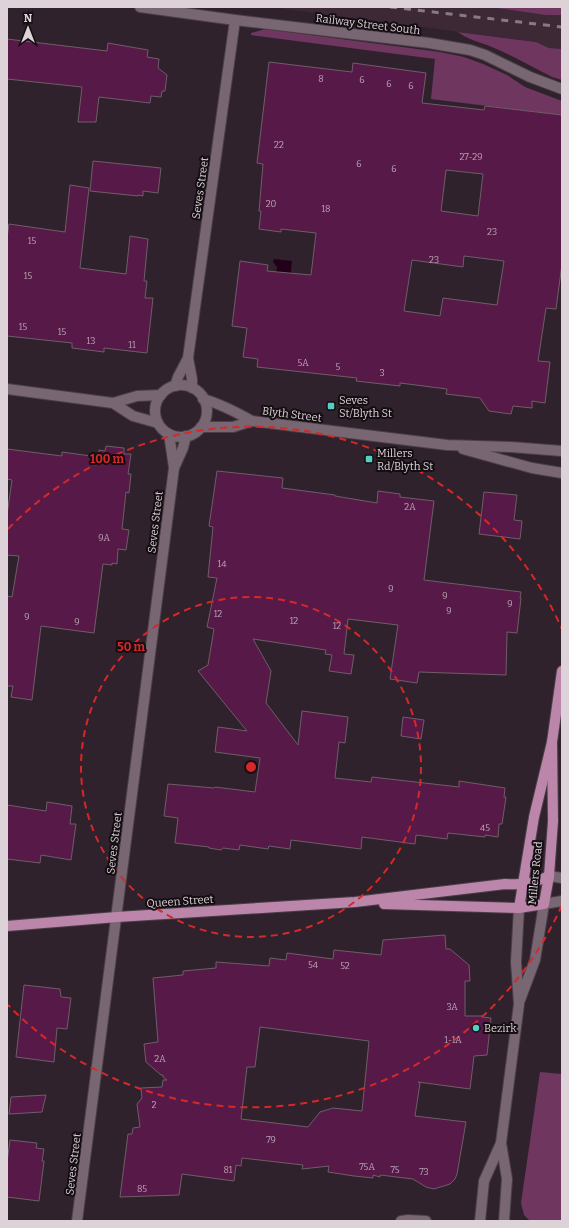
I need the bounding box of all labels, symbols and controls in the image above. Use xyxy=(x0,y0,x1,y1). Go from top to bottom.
north arrow xyxy=(8,8,48,48)
text: N xyxy=(24,12,33,25)
street label: Railway Street South xyxy=(315,12,421,37)
house number: 8 xyxy=(318,74,324,84)
house number: 6 xyxy=(359,75,365,85)
house number: 6 xyxy=(386,79,392,89)
house number: 6 xyxy=(408,81,414,91)
house number: 22 xyxy=(274,140,284,150)
house number: 27-29 xyxy=(459,152,483,162)
street label: Seves Street xyxy=(190,156,211,220)
house number: 6 xyxy=(356,159,362,169)
house number: 6 xyxy=(391,164,397,174)
house number: 20 xyxy=(266,199,277,209)
house number: 18 xyxy=(321,204,331,214)
house number: 23 xyxy=(487,227,497,237)
house number: 15 xyxy=(28,236,36,246)
house number: 23 xyxy=(429,255,439,265)
house number: 15 xyxy=(24,271,32,281)
house number: 15 xyxy=(19,322,27,332)
house number: 15 xyxy=(58,327,66,337)
house number: 13 xyxy=(87,336,95,346)
house number: 11 xyxy=(128,340,136,350)
house number: 5A xyxy=(297,358,309,368)
house number: 5 xyxy=(336,362,341,372)
house number: 3 xyxy=(379,368,385,378)
place label: Seves St/Blyth St xyxy=(339,394,392,420)
marker: Seves St/Blyth St xyxy=(326,401,336,411)
street label: Blyth Street xyxy=(261,404,322,425)
place label: Millers Rd/Blyth St xyxy=(377,447,433,473)
text: 100 m xyxy=(90,452,125,466)
marker: Millers Rd/Blyth St xyxy=(364,454,374,464)
street label: Seves Street xyxy=(145,490,166,554)
house number: 2A xyxy=(404,502,416,512)
house number: 9A xyxy=(98,533,110,543)
house number: 14 xyxy=(218,559,227,569)
house number: 9 xyxy=(388,584,394,594)
house number: 9 xyxy=(442,591,448,601)
house number: 9 xyxy=(507,599,513,609)
house number: 9 xyxy=(446,606,452,616)
house number: 12 xyxy=(214,609,222,619)
house number: 9 xyxy=(24,612,30,622)
house number: 12 xyxy=(290,616,298,626)
house number: 9 xyxy=(74,617,80,627)
house number: 12 xyxy=(333,621,341,631)
text: 50 m xyxy=(117,640,145,654)
centre of rings xyxy=(244,760,258,774)
street label: Seves Street xyxy=(104,811,125,875)
house number: 45 xyxy=(480,823,490,833)
street label: Millers Road xyxy=(526,840,545,905)
street label: Queen Street xyxy=(146,893,214,910)
house number: 54 xyxy=(308,960,319,970)
house number: 52 xyxy=(340,961,350,971)
house number: 3A xyxy=(446,1002,458,1012)
place label: Bezirk xyxy=(484,1022,517,1035)
marker: Bezirk xyxy=(471,1023,481,1033)
house number: 1-1A xyxy=(444,1035,462,1045)
house number: 2A xyxy=(154,1054,166,1064)
house number: 2 xyxy=(152,1100,157,1110)
street label: Seves Street xyxy=(63,1132,84,1196)
house number: 79 xyxy=(266,1135,276,1145)
house number: 75A xyxy=(359,1162,375,1172)
house number: 81 xyxy=(223,1165,233,1175)
house number: 75 xyxy=(390,1165,400,1175)
house number: 73 xyxy=(419,1167,429,1177)
house number: 85 xyxy=(137,1184,147,1194)

